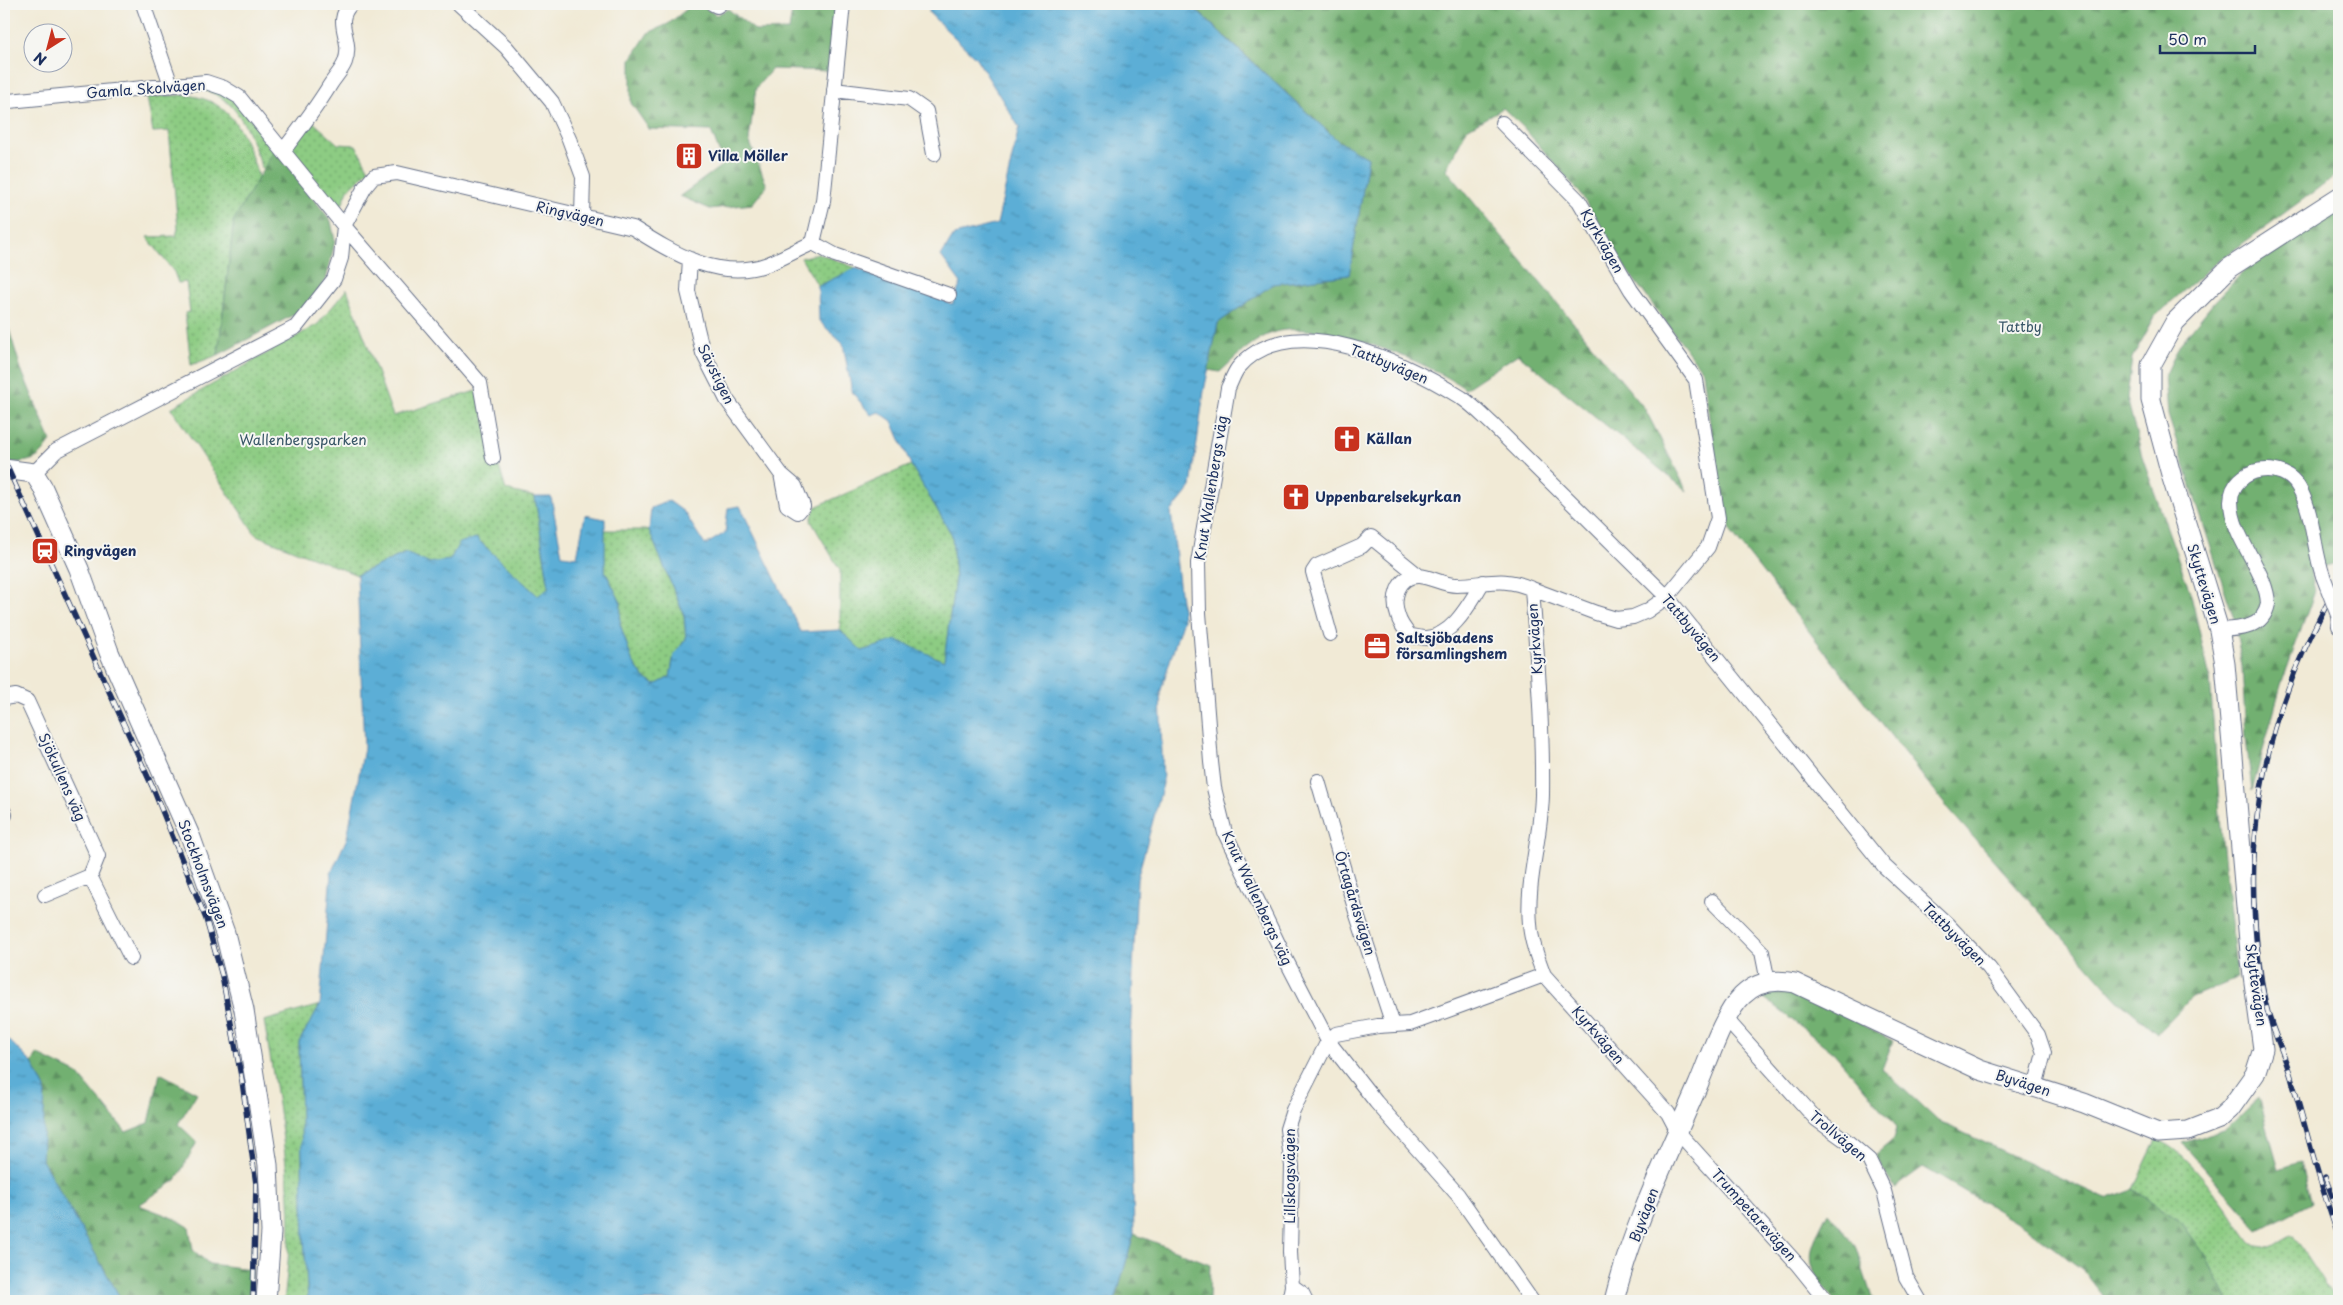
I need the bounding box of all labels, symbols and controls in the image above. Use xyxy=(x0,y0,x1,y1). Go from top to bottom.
north arrow xyxy=(22,22,72,72)
scale bar xyxy=(2160,22,2256,54)
text: 50 m xyxy=(2168,27,2207,50)
text: N xyxy=(29,47,51,71)
street label: Gamla Skolvägen xyxy=(86,74,206,103)
building icon: Villa Möller xyxy=(674,141,704,171)
place label: Villa Möller xyxy=(708,145,789,166)
street label: Ringvägen xyxy=(534,195,606,232)
street label: Kyrkvägen xyxy=(1576,205,1629,277)
park label: Tattby xyxy=(1998,316,2042,337)
street label: Tattbyvägen xyxy=(1347,338,1431,389)
street label: Sävstigen xyxy=(693,340,740,407)
street label: Knut Wallenbergs väg xyxy=(1189,414,1232,562)
church icon: Källan xyxy=(1332,424,1362,454)
place label: Källan xyxy=(1366,428,1412,449)
park label: Wallenbergsparken xyxy=(239,429,367,450)
church icon: Uppenbarelsekyrkan xyxy=(1281,482,1311,512)
place label: Uppenbarelsekyrkan xyxy=(1315,486,1461,507)
station icon: Ringvägen xyxy=(30,536,60,566)
place label: Ringvägen xyxy=(64,540,137,561)
street label: Skyttevägen xyxy=(2182,541,2227,627)
street label: Tattbyvägen xyxy=(1657,589,1726,666)
street label: Kyrkvägen xyxy=(1522,603,1547,675)
place label: Saltsjöbadens församlingshem xyxy=(1396,627,1507,664)
office icon: Saltsjöbadens församlingshem xyxy=(1362,631,1392,661)
street label: Sjökullens väg xyxy=(34,729,91,824)
street label: Stockholmsvägen xyxy=(173,816,234,932)
street label: Knut Wallenbergs väg xyxy=(1217,827,1298,969)
street label: Örtagårdsvägen xyxy=(1330,848,1381,958)
street label: Tattbyvägen xyxy=(1918,897,1991,970)
street label: Skyttevägen xyxy=(2240,942,2273,1028)
street label: Kyrkvägen xyxy=(1567,1001,1630,1068)
street label: Byvägen xyxy=(1993,1064,2053,1101)
street label: Trollvägen xyxy=(1805,1105,1872,1166)
street label: Lillskogsvägen xyxy=(1279,1128,1300,1224)
street label: Trumpetarevägen xyxy=(1707,1164,1802,1266)
street label: Byvägen xyxy=(1624,1185,1664,1245)

